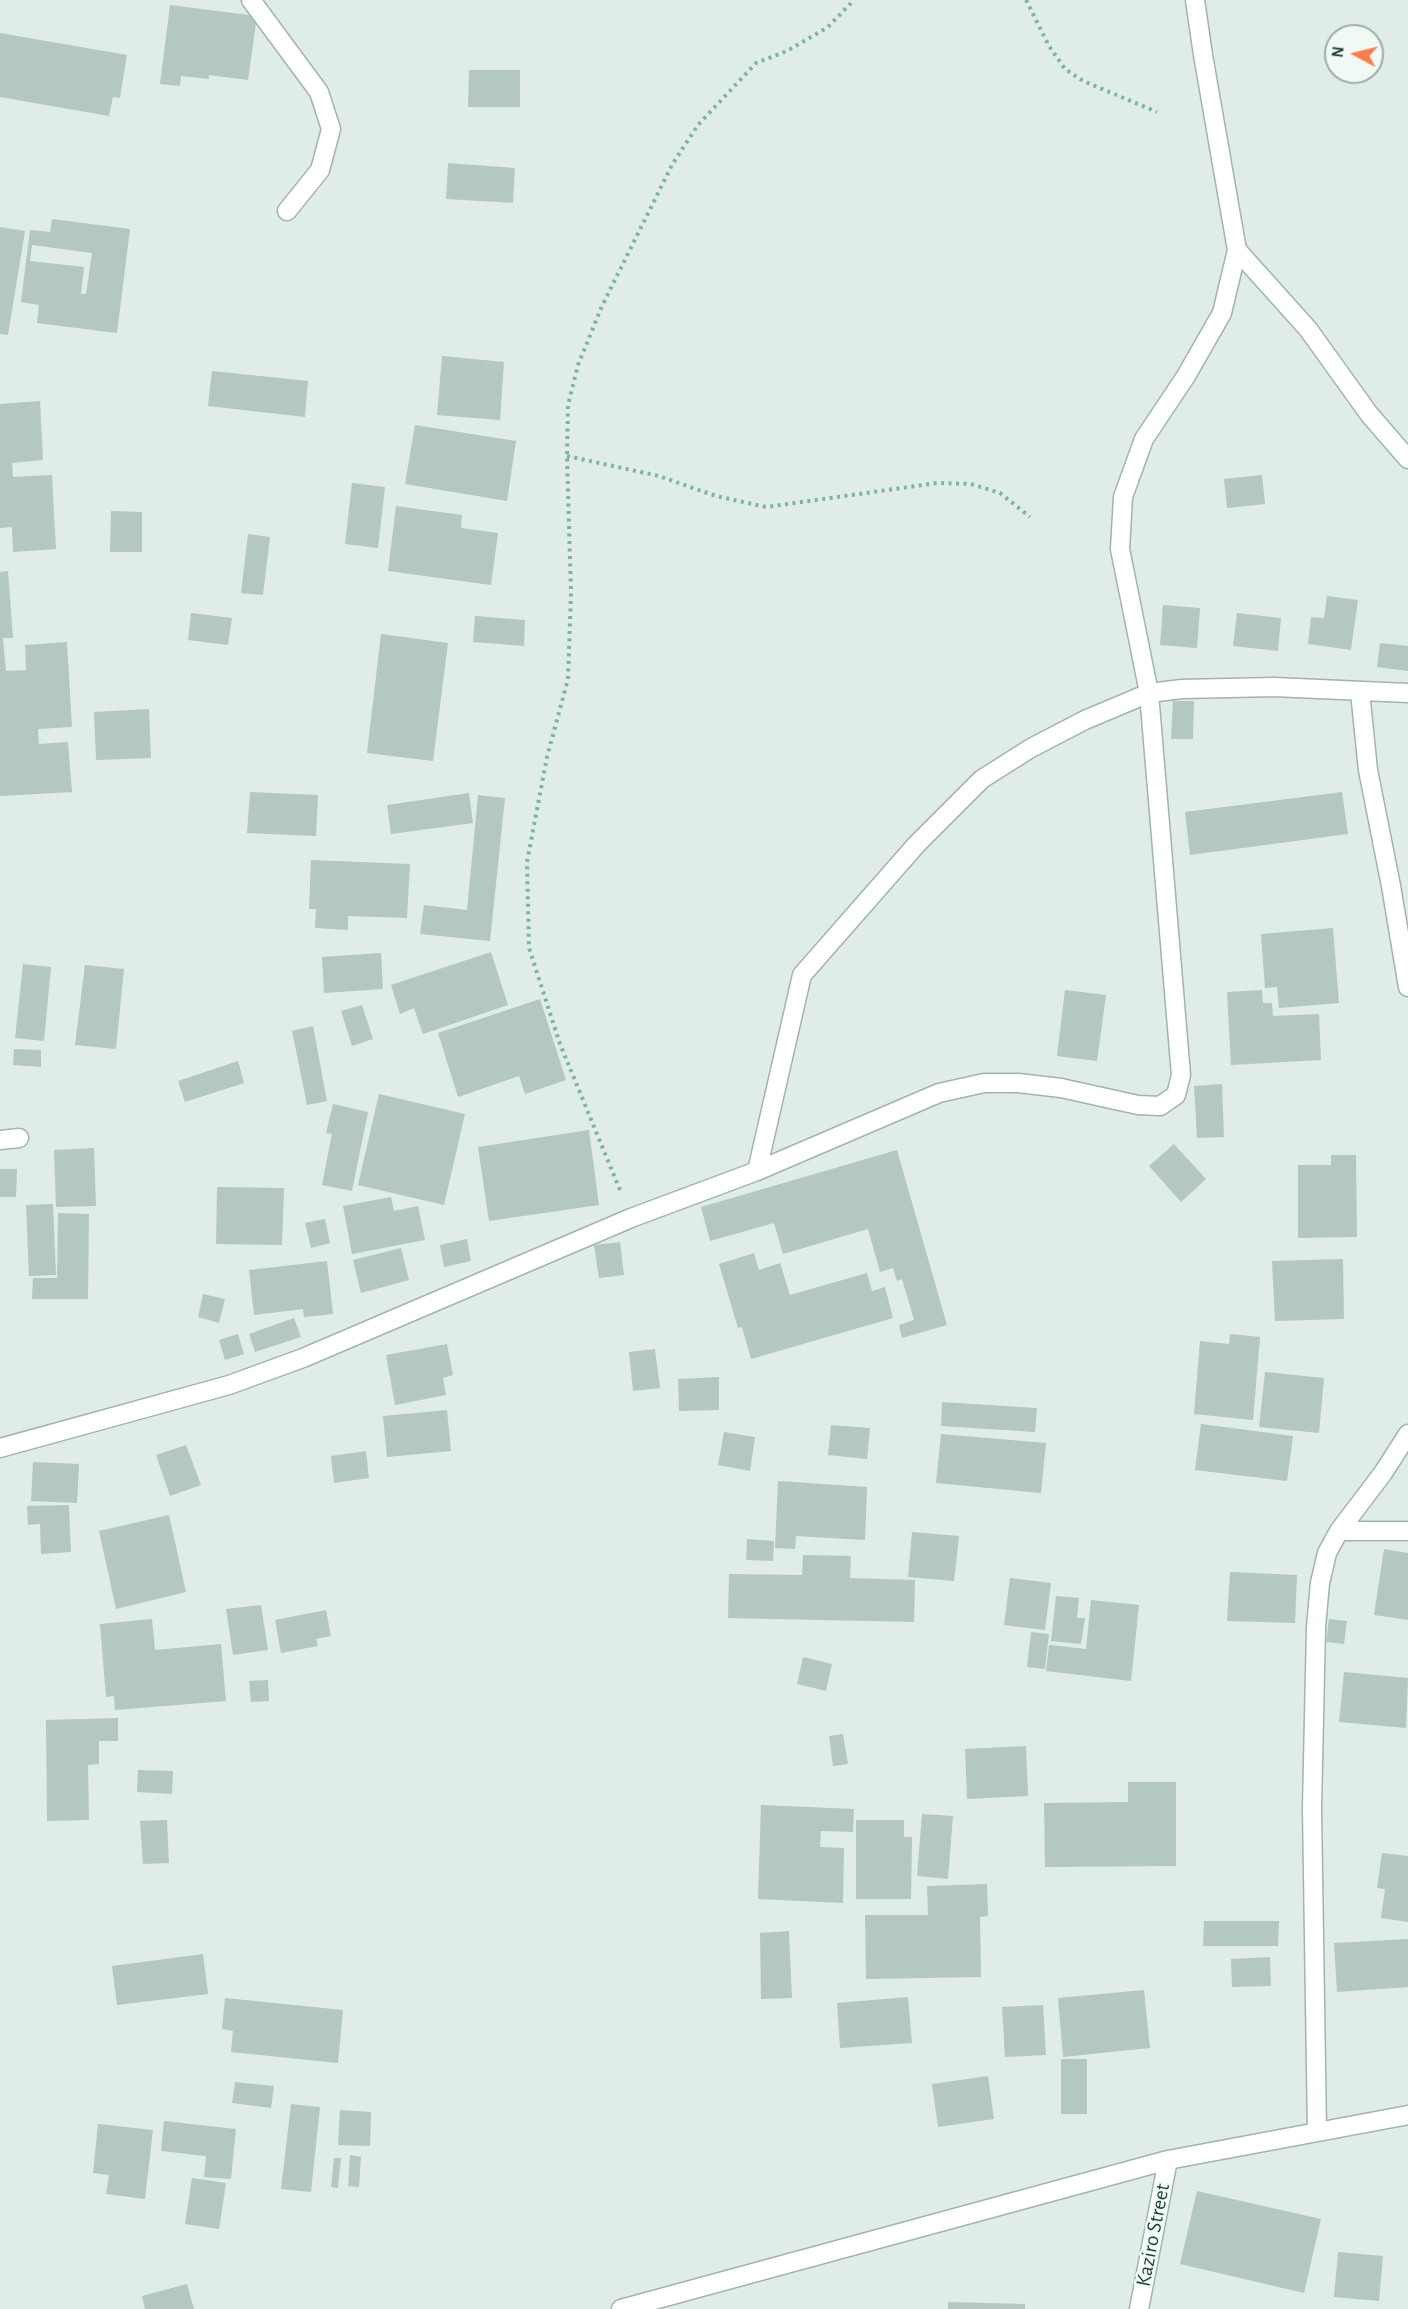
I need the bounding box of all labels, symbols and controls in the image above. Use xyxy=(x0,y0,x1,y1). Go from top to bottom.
north arrow xyxy=(1324,24,1384,84)
text: N xyxy=(1330,46,1347,59)
street label: Kaziro Street xyxy=(1131,2181,1175,2289)

